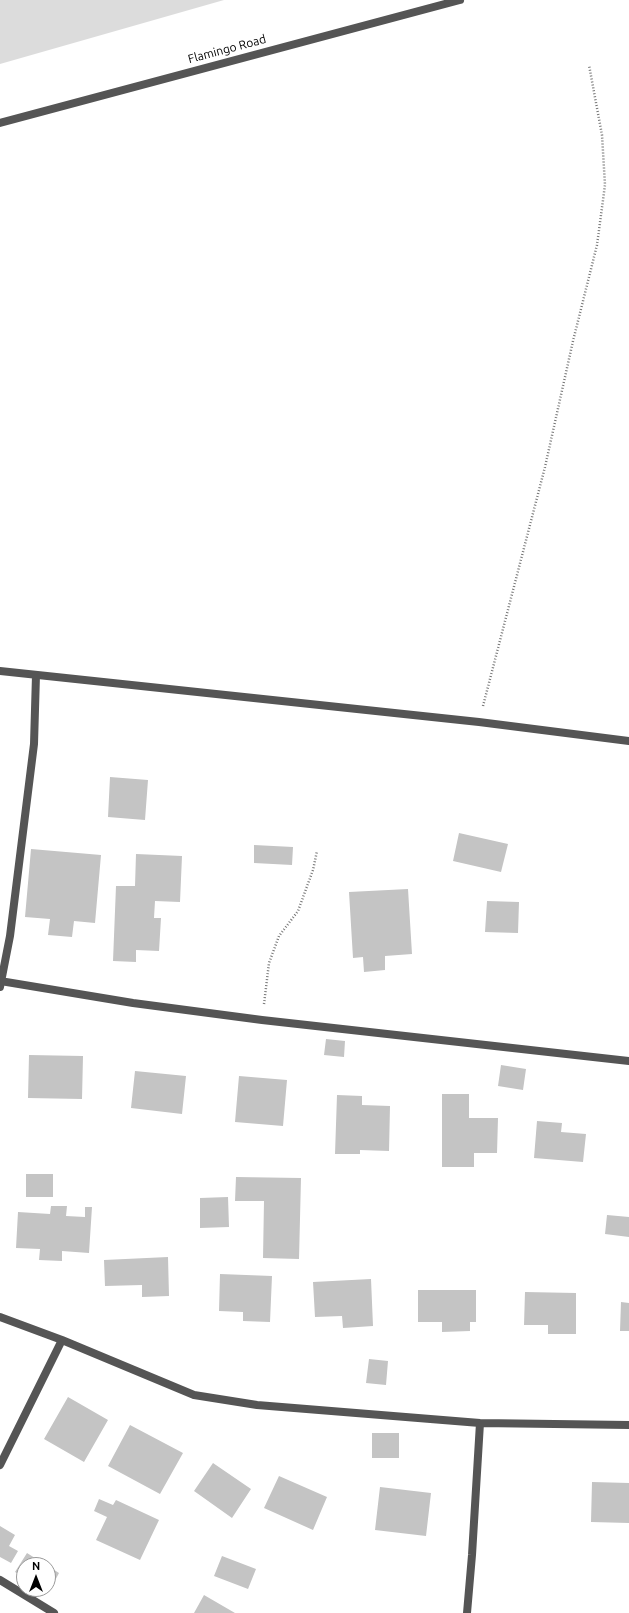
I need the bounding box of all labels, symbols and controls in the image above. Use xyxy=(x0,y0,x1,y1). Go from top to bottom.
street label: Flamingo Road xyxy=(186,32,268,66)
north arrow xyxy=(16,1557,56,1597)
text: N xyxy=(32,1560,40,1572)

